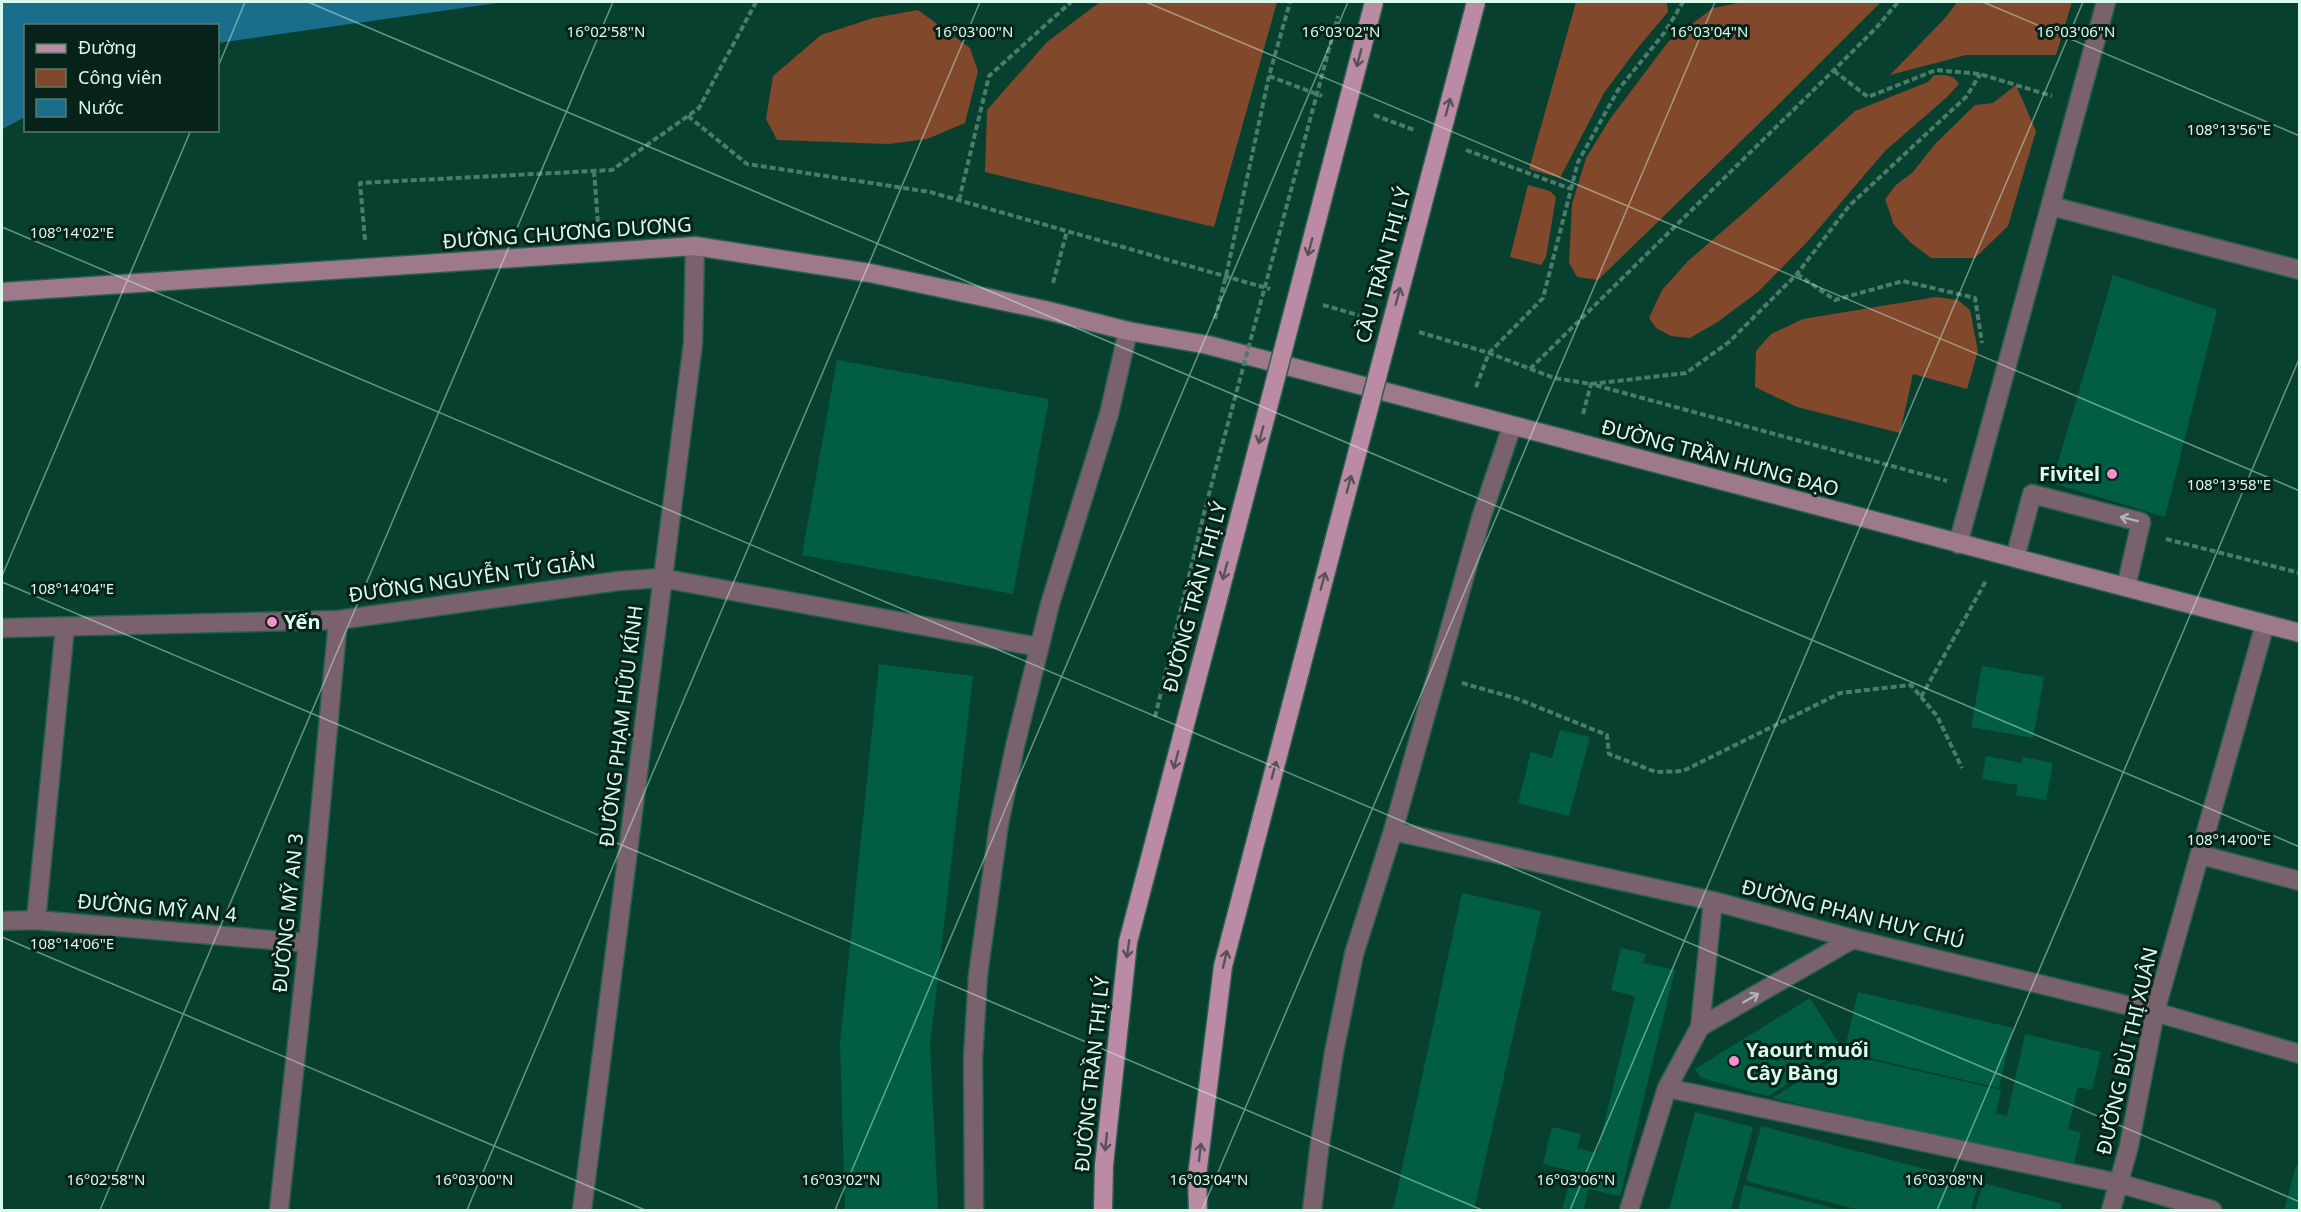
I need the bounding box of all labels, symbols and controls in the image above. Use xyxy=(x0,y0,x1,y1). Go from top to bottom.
text: 16°02'58"N xyxy=(567,21,645,41)
text: 16°03'00"N xyxy=(935,21,1013,41)
text: 16°03'02"N xyxy=(1302,21,1380,41)
text: 16°03'04"N xyxy=(1670,21,1748,41)
text: 16°03'06"N xyxy=(2037,21,2115,41)
legend xyxy=(24,24,219,132)
text: Đường xyxy=(78,35,137,59)
one-way arrow xyxy=(1353,48,1365,67)
text: Công viên xyxy=(78,65,162,89)
text: Nước xyxy=(78,95,124,119)
one-way arrow xyxy=(1443,98,1454,117)
text: 108°13'56"E xyxy=(2187,119,2271,139)
street label: CẦU TRẦN THỊ LÝ xyxy=(1349,183,1417,346)
street label: ĐƯỜNG CHƯƠNG DƯƠNG xyxy=(442,210,692,255)
text: 108°14'02"E xyxy=(30,222,114,242)
one-way arrow xyxy=(1304,237,1316,256)
one-way arrow xyxy=(1393,286,1405,305)
street label: ĐƯỜNG TRẦN HƯNG ĐẠO xyxy=(1598,413,1842,502)
one-way arrow xyxy=(1255,426,1266,445)
place label: Fivitel xyxy=(2039,460,2100,487)
marker: Fivitel xyxy=(2105,467,2119,481)
text: 108°13'58"E xyxy=(2187,474,2271,494)
one-way arrow xyxy=(1343,475,1355,494)
street label: ĐƯỜNG TRẦN THỊ LÝ xyxy=(1156,498,1233,695)
one-way arrow xyxy=(2119,512,2138,524)
street label: ĐƯỜNG NGUYỄN TỬ GIẢN xyxy=(347,547,597,608)
one-way arrow xyxy=(1219,561,1231,580)
one-way arrow xyxy=(1318,572,1329,591)
text: 108°14'04"E xyxy=(30,578,114,598)
street label: ĐƯỜNG PHẠM HỮU KÍNH xyxy=(592,604,649,848)
place label: Yến xyxy=(284,608,320,635)
marker: Yến xyxy=(265,615,279,629)
one-way arrow xyxy=(1170,750,1181,769)
one-way arrow xyxy=(1268,761,1280,780)
text: 108°14'00"E xyxy=(2187,829,2271,849)
street label: ĐƯỜNG MỸ AN 3 xyxy=(266,832,309,994)
street label: ĐƯỜNG PHAN HUY CHÚ xyxy=(1739,873,1967,954)
street label: ĐƯỜNG MỸ AN 4 xyxy=(76,887,238,928)
text: 108°14'06"E xyxy=(30,933,114,953)
one-way arrow xyxy=(1122,938,1133,958)
street label: ĐƯỜNG BÙI THỊ XUÂN xyxy=(2089,944,2164,1157)
one-way arrow xyxy=(1219,950,1231,969)
street label: ĐƯỜNG TRẦN THỊ LÝ xyxy=(1068,974,1115,1173)
one-way arrow xyxy=(1742,992,1759,1004)
place label: Yaourt muối Cây Bàng xyxy=(1746,1036,1869,1086)
marker: Yaourt muối Cây Bàng xyxy=(1727,1054,1741,1068)
one-way arrow xyxy=(1100,1132,1111,1152)
one-way arrow xyxy=(1195,1143,1206,1163)
text: 16°02'58"N xyxy=(67,1169,145,1189)
text: 16°03'00"N xyxy=(435,1169,513,1189)
text: 16°03'02"N xyxy=(802,1169,880,1189)
text: 16°03'04"N xyxy=(1170,1169,1248,1189)
text: 16°03'06"N xyxy=(1537,1169,1615,1189)
text: 16°03'08"N xyxy=(1905,1169,1983,1189)

